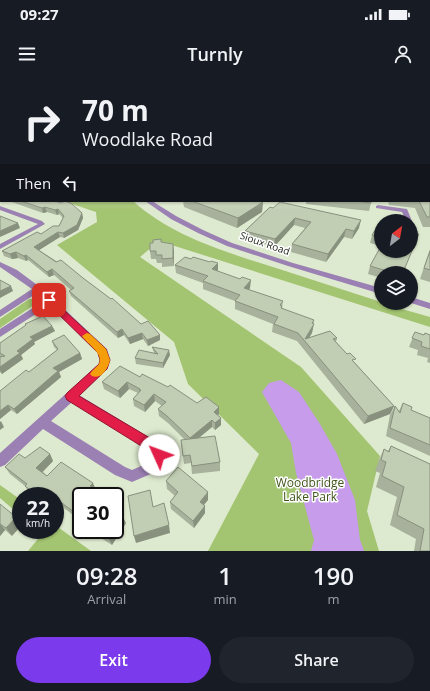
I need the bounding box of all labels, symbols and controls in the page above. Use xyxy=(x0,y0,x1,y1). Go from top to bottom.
text: 09:27 xyxy=(20,4,59,24)
text: Turnly xyxy=(187,42,243,66)
icon: menu xyxy=(16,43,38,65)
icon: person xyxy=(392,43,414,65)
text: 70 m xyxy=(82,91,149,129)
icon: right xyxy=(16,96,68,148)
text: Woodlake Road xyxy=(82,127,213,151)
icon: left xyxy=(59,172,81,194)
text: Then xyxy=(16,173,51,193)
north arrow xyxy=(374,214,418,258)
map controls xyxy=(374,214,418,310)
street label: Sioux Road xyxy=(238,228,292,258)
button: layers xyxy=(374,266,418,310)
pin xyxy=(32,283,66,317)
icon: arrive xyxy=(38,289,60,311)
position arrow xyxy=(138,434,180,476)
park label: Woodbridge Lake Park xyxy=(276,474,345,505)
speed limit sign: 30 xyxy=(72,487,124,539)
text: 22 xyxy=(27,494,49,521)
text: km/h xyxy=(26,516,50,530)
text: 09:28 xyxy=(76,559,137,592)
text: 1 xyxy=(218,559,232,592)
text: 190 xyxy=(313,559,354,592)
text: Arrival xyxy=(87,590,126,608)
text: min xyxy=(214,590,237,608)
text: m xyxy=(327,590,339,608)
button: Exit xyxy=(16,637,211,683)
button: Share xyxy=(219,637,414,683)

